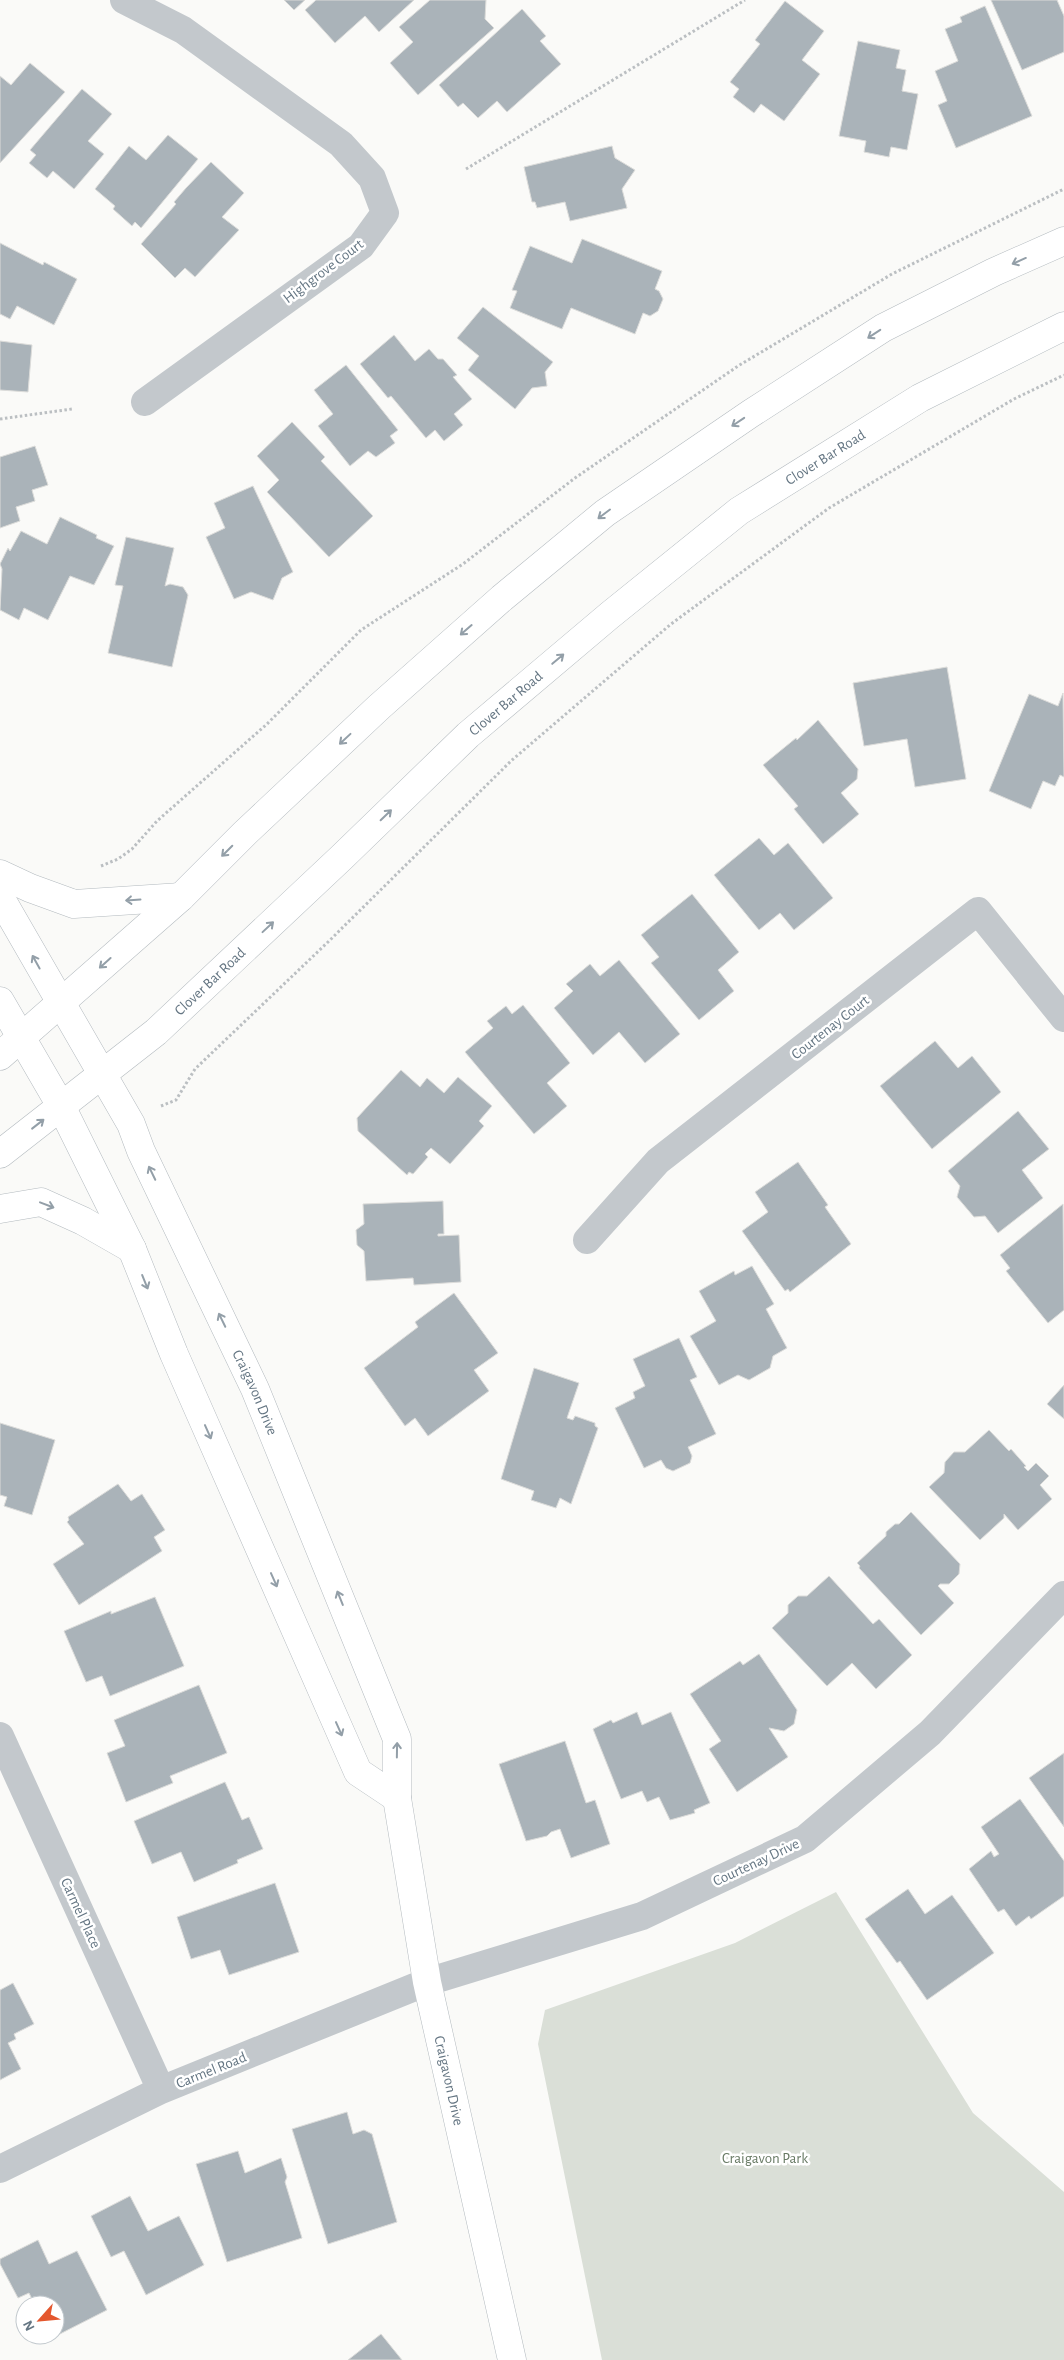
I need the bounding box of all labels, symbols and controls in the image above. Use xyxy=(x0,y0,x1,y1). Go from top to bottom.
street label: Highgrove Court xyxy=(281,236,366,306)
one-way arrow xyxy=(1012,257,1027,266)
one-way arrow xyxy=(868,329,882,339)
one-way arrow xyxy=(731,417,745,427)
street label: Clover Bar Road xyxy=(783,427,868,488)
one-way arrow xyxy=(597,509,611,519)
one-way arrow xyxy=(459,625,472,636)
one-way arrow xyxy=(551,654,564,665)
street label: Clover Bar Road xyxy=(466,668,546,739)
one-way arrow xyxy=(339,733,351,745)
one-way arrow xyxy=(379,809,392,821)
one-way arrow xyxy=(221,845,233,857)
one-way arrow xyxy=(125,895,141,905)
one-way arrow xyxy=(261,921,274,933)
street label: Clover Bar Road xyxy=(172,945,249,1018)
one-way arrow xyxy=(31,954,41,969)
one-way arrow xyxy=(98,957,111,969)
street label: Courtenay Court xyxy=(789,992,872,1062)
one-way arrow xyxy=(31,1118,44,1129)
one-way arrow xyxy=(147,1166,156,1181)
one-way arrow xyxy=(39,1201,54,1211)
one-way arrow xyxy=(141,1274,151,1289)
one-way arrow xyxy=(217,1313,226,1328)
street label: Craigavon Drive xyxy=(229,1348,280,1437)
one-way arrow xyxy=(204,1424,214,1439)
one-way arrow xyxy=(269,1572,279,1587)
one-way arrow xyxy=(335,1591,345,1606)
one-way arrow xyxy=(335,1721,345,1736)
one-way arrow xyxy=(392,1742,402,1758)
street label: Courtenay Drive xyxy=(711,1836,802,1889)
street label: Carmel Place xyxy=(58,1876,103,1951)
street label: Craigavon Drive xyxy=(431,2034,466,2127)
street label: Carmel Road xyxy=(174,2049,249,2091)
park label: Craigavon Park xyxy=(722,2151,808,2166)
north arrow xyxy=(15,2295,65,2345)
text: N xyxy=(21,2318,38,2333)

